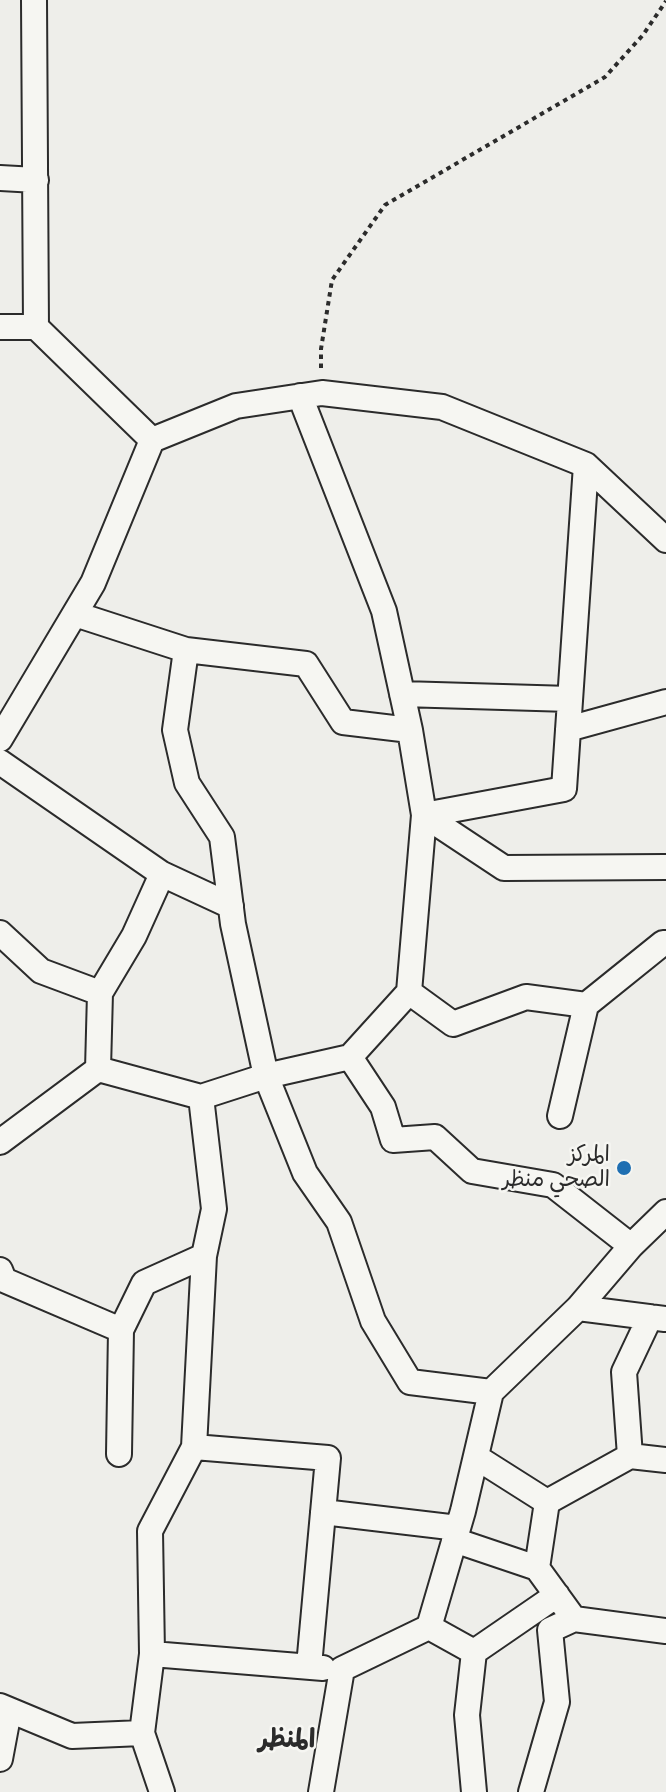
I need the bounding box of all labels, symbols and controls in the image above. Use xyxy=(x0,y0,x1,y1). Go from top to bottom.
place label: المركز الصحي منظر xyxy=(502,1142,610,1194)
marker: المركز الصحي منظر xyxy=(615,1159,633,1177)
district label: المنظر xyxy=(259,1724,315,1756)

